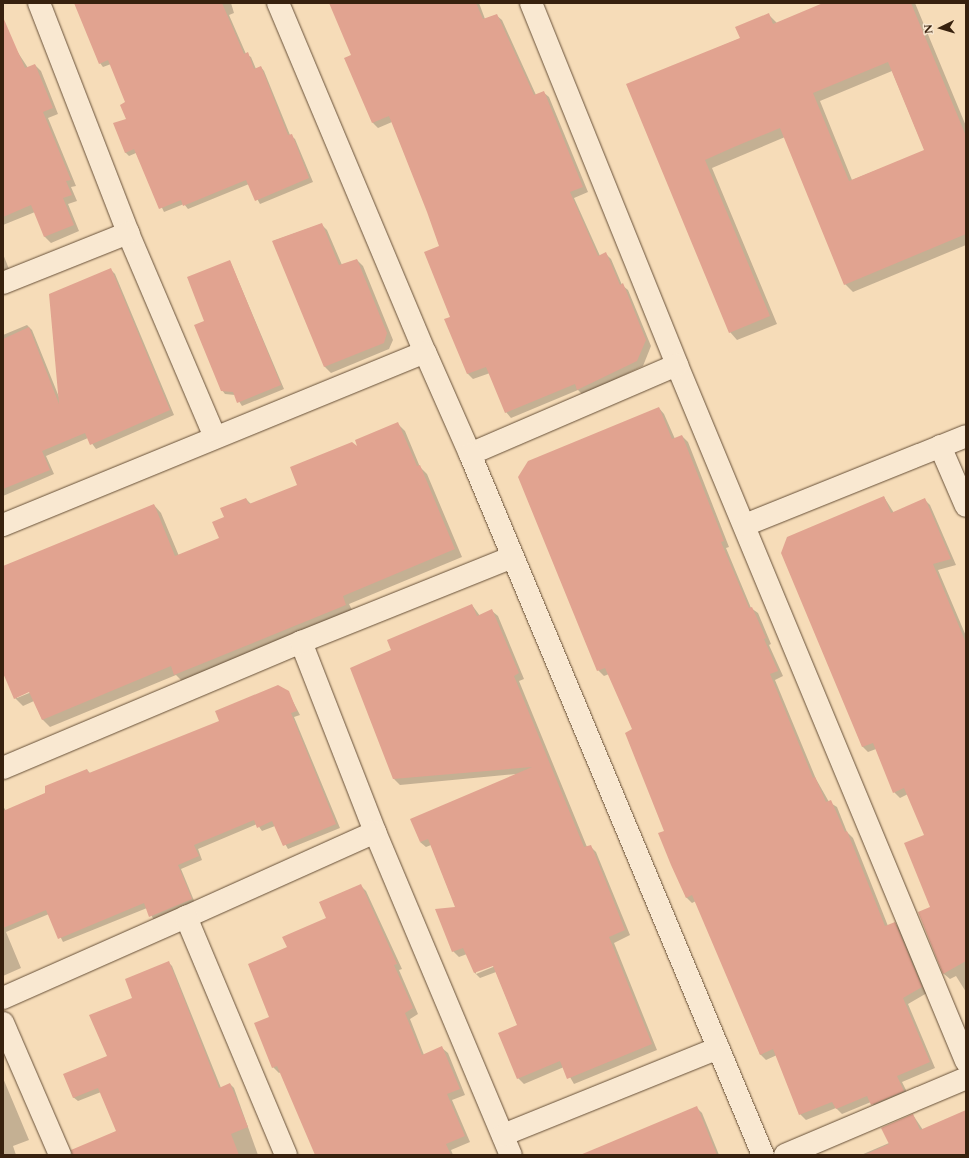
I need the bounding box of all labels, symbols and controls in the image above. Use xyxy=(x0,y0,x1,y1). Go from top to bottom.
north arrow xyxy=(921,8,961,48)
text: N xyxy=(921,24,936,35)

